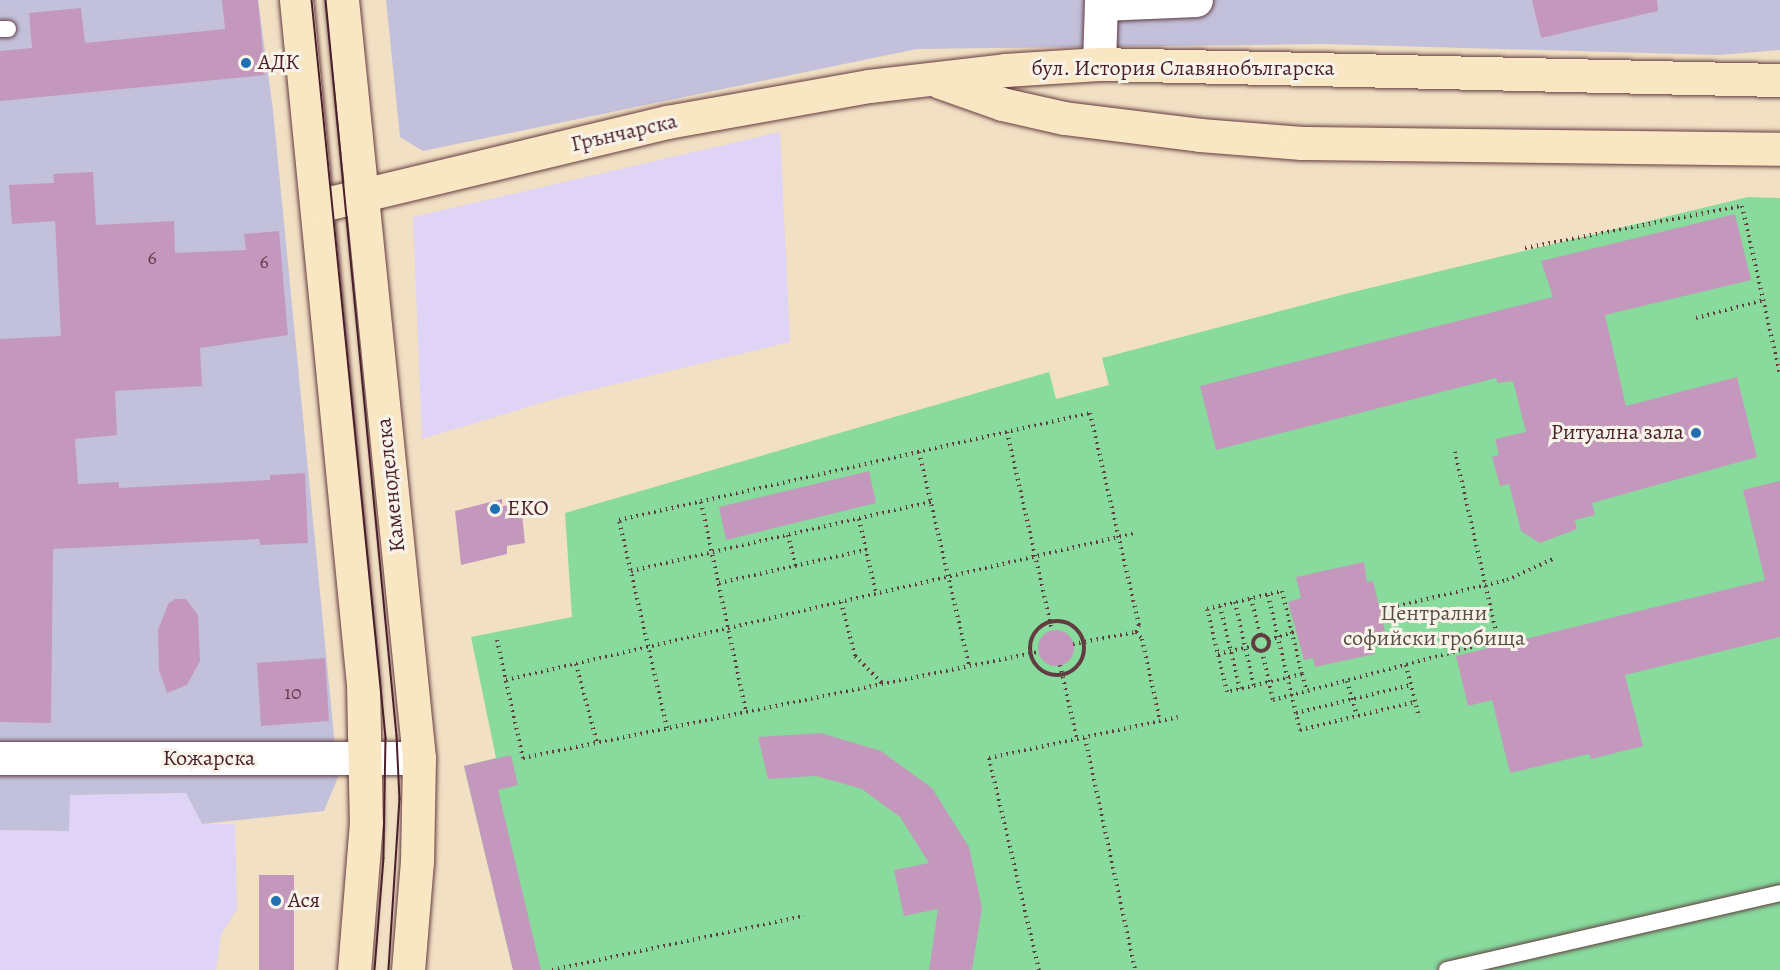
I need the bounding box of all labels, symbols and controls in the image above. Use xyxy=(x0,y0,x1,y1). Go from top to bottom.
place label: АДК xyxy=(258,50,299,76)
marker: АДК xyxy=(239,56,253,70)
street label: бул. История Славянобългарска xyxy=(1031,56,1335,82)
street label: Грънчарска xyxy=(568,108,680,158)
house number: 6 xyxy=(147,245,157,269)
house number: 6 xyxy=(259,249,269,273)
street label: Каменоделска xyxy=(371,416,411,554)
place label: Ритуална зала xyxy=(1551,420,1684,446)
marker: Ритуална зала xyxy=(1689,426,1703,440)
place label: EKO xyxy=(507,496,549,522)
marker: EKO xyxy=(488,502,502,516)
park label: Централни софийски гробища xyxy=(1343,600,1525,652)
house number: 10 xyxy=(284,680,302,704)
street label: Кожарска xyxy=(163,746,255,772)
place label: Ася xyxy=(288,888,320,914)
marker: Ася xyxy=(269,894,283,908)

